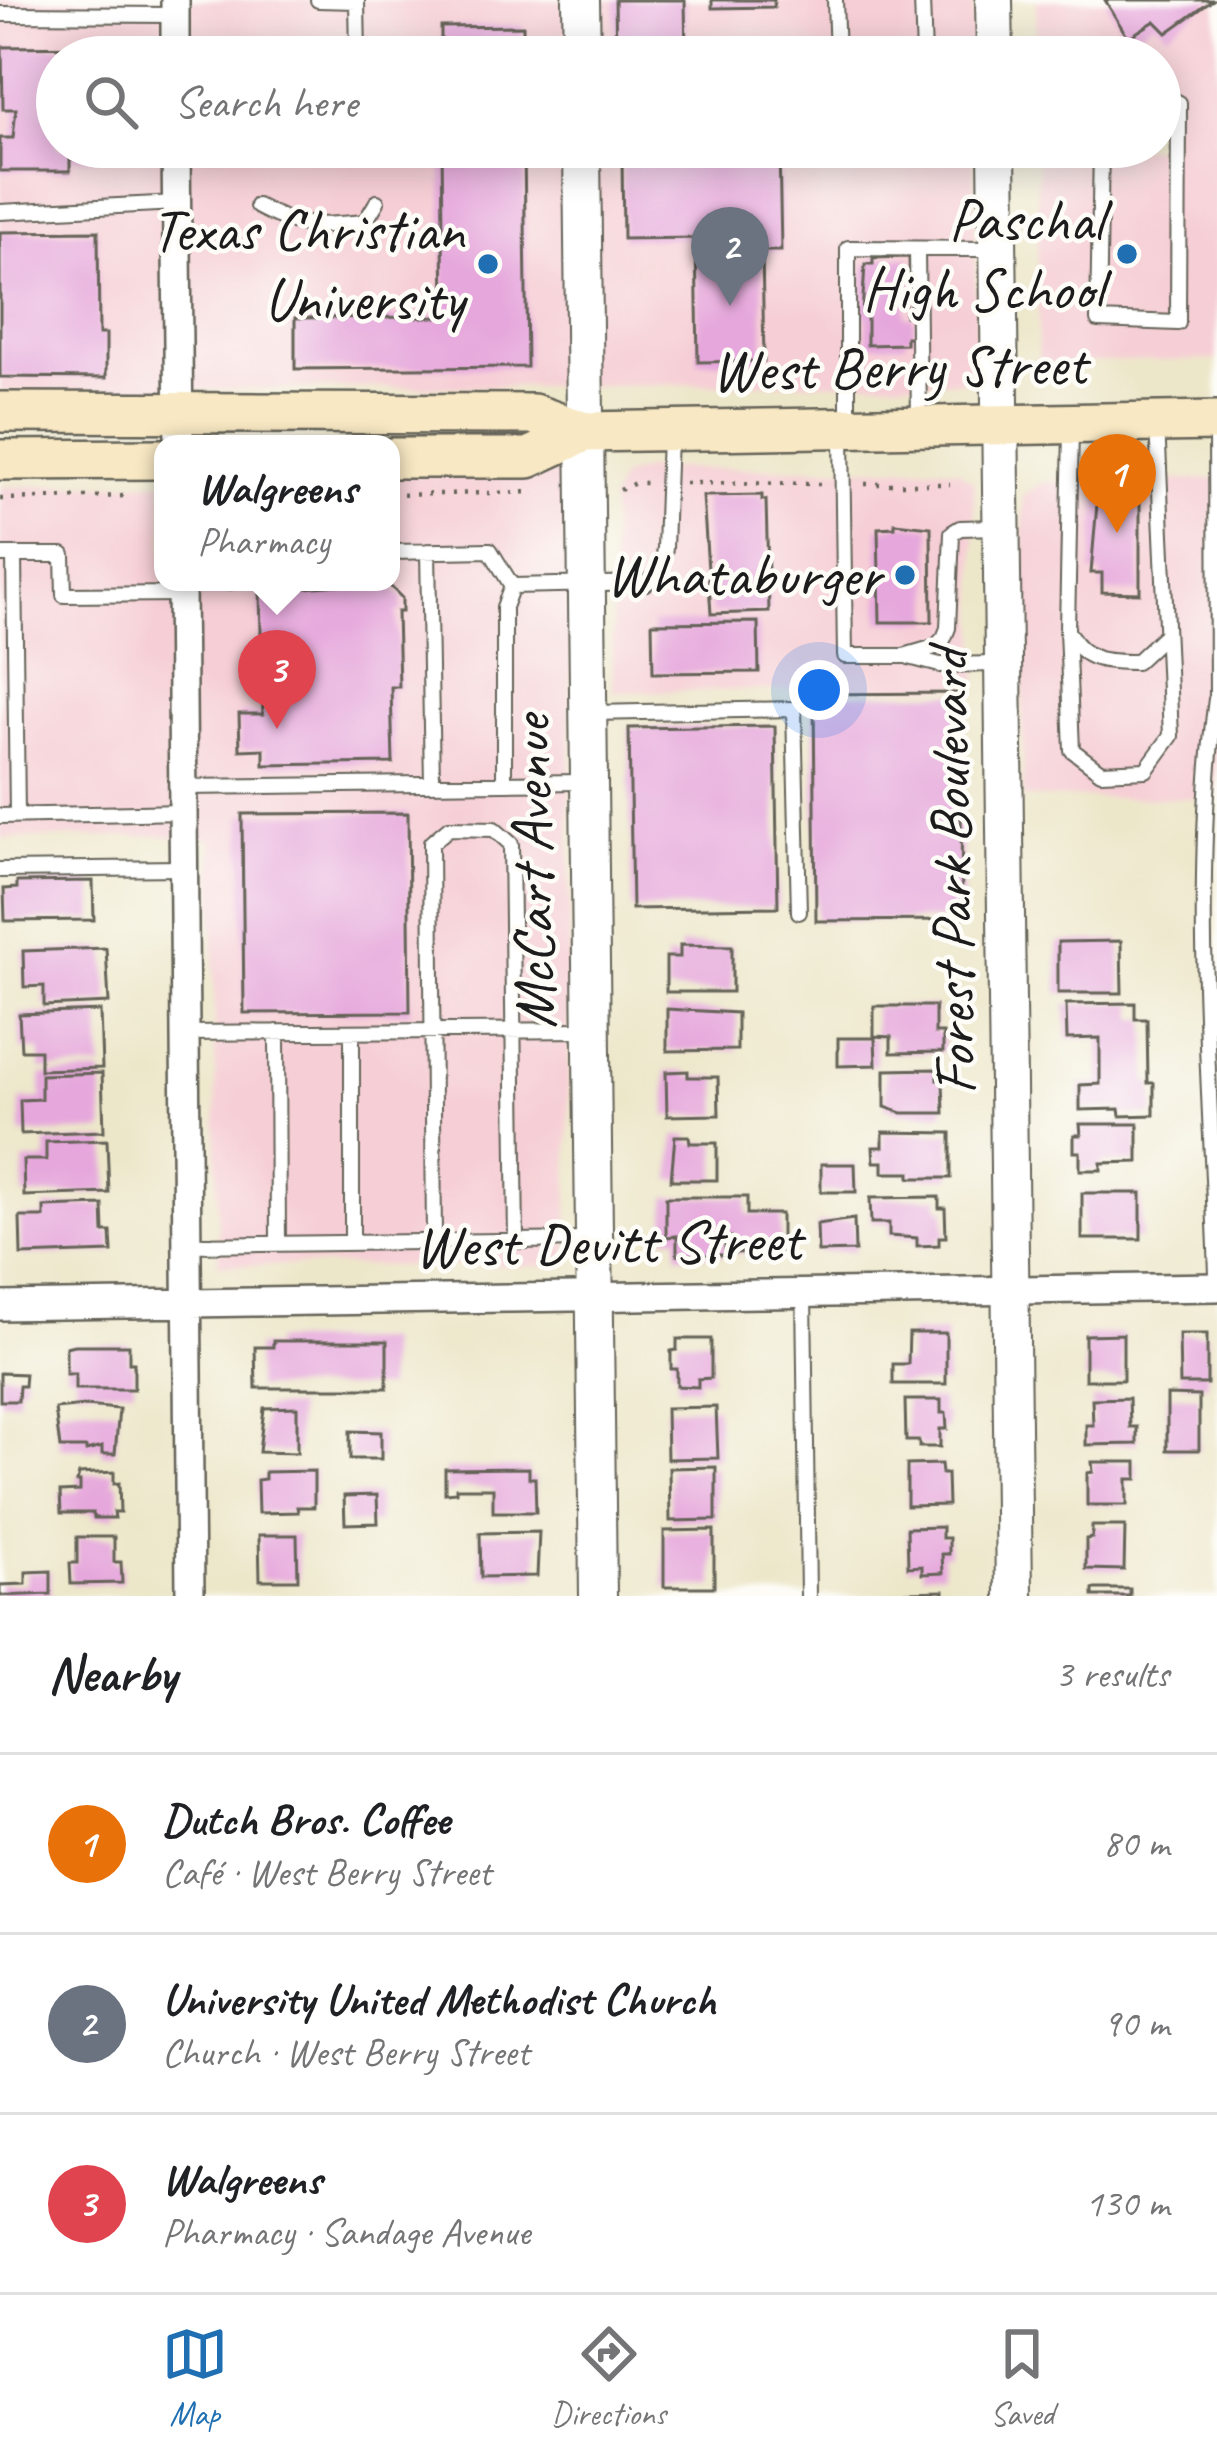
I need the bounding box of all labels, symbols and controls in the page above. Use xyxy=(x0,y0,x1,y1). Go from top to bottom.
search box xyxy=(36,36,1181,168)
icon: search xyxy=(78,69,144,135)
text: Search here xyxy=(174,74,357,131)
place label: Paschal High School xyxy=(862,182,1113,327)
place label: Texas Christian University xyxy=(151,192,469,337)
pin: 2 xyxy=(691,207,769,306)
marker: Paschal High School xyxy=(1114,241,1140,267)
marker: Texas Christian University xyxy=(475,251,501,277)
street label: West Berry Street xyxy=(711,326,1092,408)
pin: 1 xyxy=(1078,434,1156,533)
popup xyxy=(154,435,400,591)
text: Walgreens xyxy=(197,460,357,517)
text: Pharmacy xyxy=(197,517,330,566)
place label: Whataburger xyxy=(606,537,885,613)
marker: Whataburger xyxy=(892,562,918,588)
pin: 3 xyxy=(238,630,316,729)
street label: Forest Park Boulevard xyxy=(909,640,993,1095)
your location xyxy=(789,660,849,720)
street label: McCart Avenue xyxy=(491,710,573,1029)
street label: West Devitt Street xyxy=(414,1202,807,1284)
text: Nearby xyxy=(48,1642,176,1706)
text: 3 results xyxy=(1055,1650,1169,1699)
text: Dutch Bros. Coffee xyxy=(162,1791,450,1848)
text: 1 xyxy=(78,1819,96,1868)
text: 80 m xyxy=(1103,1819,1169,1868)
text: Café · West Berry Street xyxy=(162,1848,491,1897)
text: University United Methodist Church xyxy=(162,1971,716,2028)
text: 2 xyxy=(78,1999,96,2048)
text: 90 m xyxy=(1103,1999,1169,2048)
text: Church · West Berry Street xyxy=(162,2028,529,2077)
text: Walgreens xyxy=(162,2151,322,2208)
text: 3 xyxy=(78,2179,96,2228)
text: 130 m xyxy=(1085,2179,1169,2228)
text: Pharmacy · Sandage Avenue xyxy=(162,2208,530,2257)
tab: Map xyxy=(162,2321,228,2435)
tab: Directions xyxy=(551,2321,666,2435)
tab: Saved xyxy=(989,2321,1055,2435)

